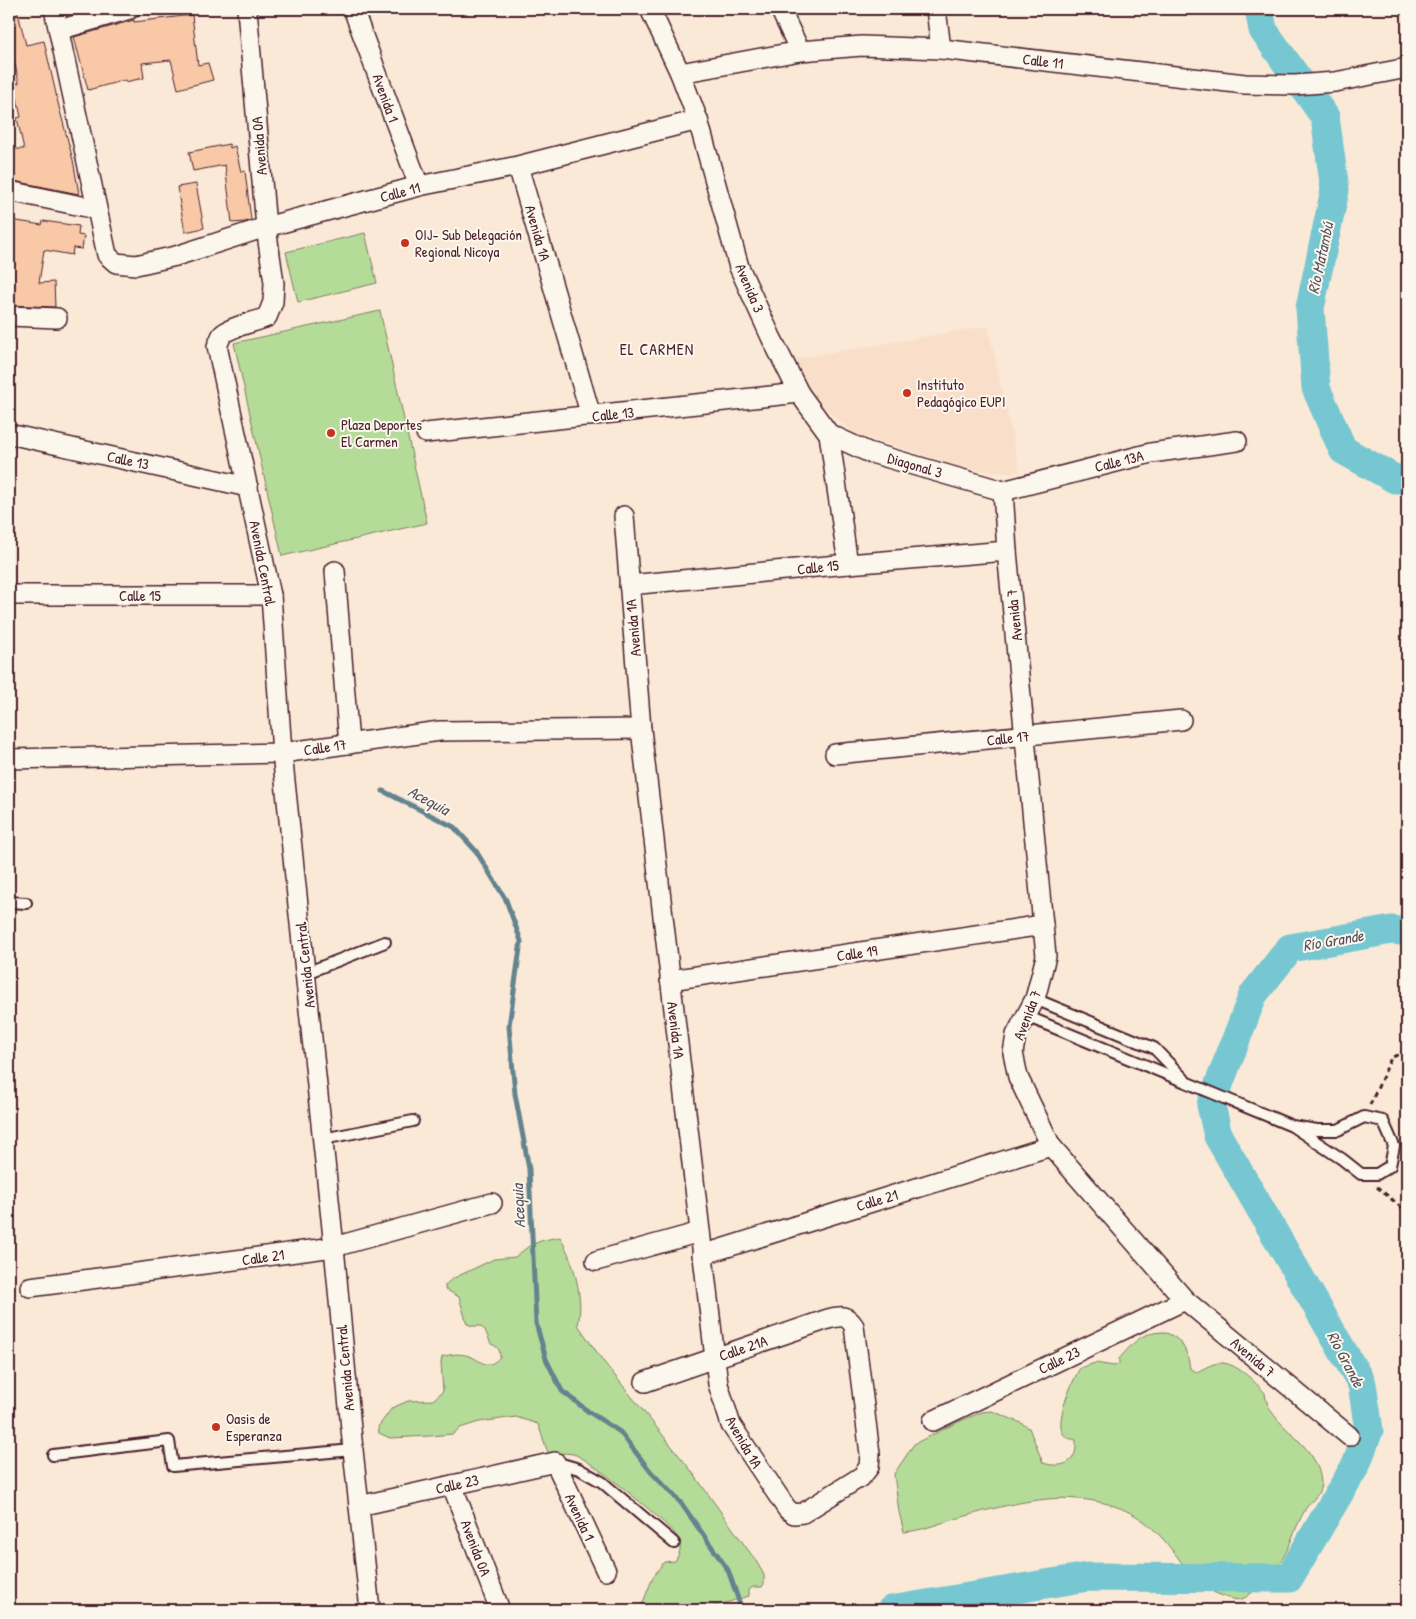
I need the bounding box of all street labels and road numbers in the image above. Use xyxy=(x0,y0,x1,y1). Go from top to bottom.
street label: Calle 11 xyxy=(1021,48,1065,74)
street label: Avenida 1 xyxy=(368,71,404,125)
street label: Avenida 0A xyxy=(246,115,272,176)
street label: Calle 11 xyxy=(378,177,422,207)
street label: Avenida 1A xyxy=(520,203,556,264)
street label: Avenida 3 xyxy=(730,260,770,316)
street label: Calle 13 xyxy=(591,401,635,427)
street label: Calle 13 xyxy=(105,445,151,475)
street label: Calle 13A xyxy=(1092,445,1146,477)
street label: Diagonal 3 xyxy=(885,447,945,483)
street label: Avenida Central xyxy=(244,519,282,607)
street label: Calle 15 xyxy=(796,554,841,580)
street label: Calle 15 xyxy=(119,585,162,606)
street label: Avenida 7 xyxy=(1001,588,1027,642)
street label: Avenida 1A xyxy=(620,598,646,658)
street label: Calle 17 xyxy=(986,725,1030,751)
street label: Calle 17 xyxy=(302,734,348,760)
street label: Avenida Central xyxy=(290,921,320,1009)
street label: Calle 19 xyxy=(835,940,879,966)
street label: Avenida 7 xyxy=(1008,987,1046,1043)
street label: Avenida 1A xyxy=(662,1000,690,1060)
street label: Calle 21 xyxy=(854,1184,900,1216)
street label: Calle 21 xyxy=(241,1244,285,1270)
street label: Avenida Central xyxy=(331,1324,359,1412)
street label: Calle 21A xyxy=(716,1330,771,1366)
street label: Avenida 7 xyxy=(1226,1332,1280,1382)
street label: Calle 23 xyxy=(1035,1341,1084,1379)
street label: Avenida 1A xyxy=(721,1412,768,1473)
street label: Calle 23 xyxy=(433,1469,481,1499)
street label: Avenida 1 xyxy=(560,1490,600,1544)
street label: Avenida 0A xyxy=(456,1517,497,1580)

